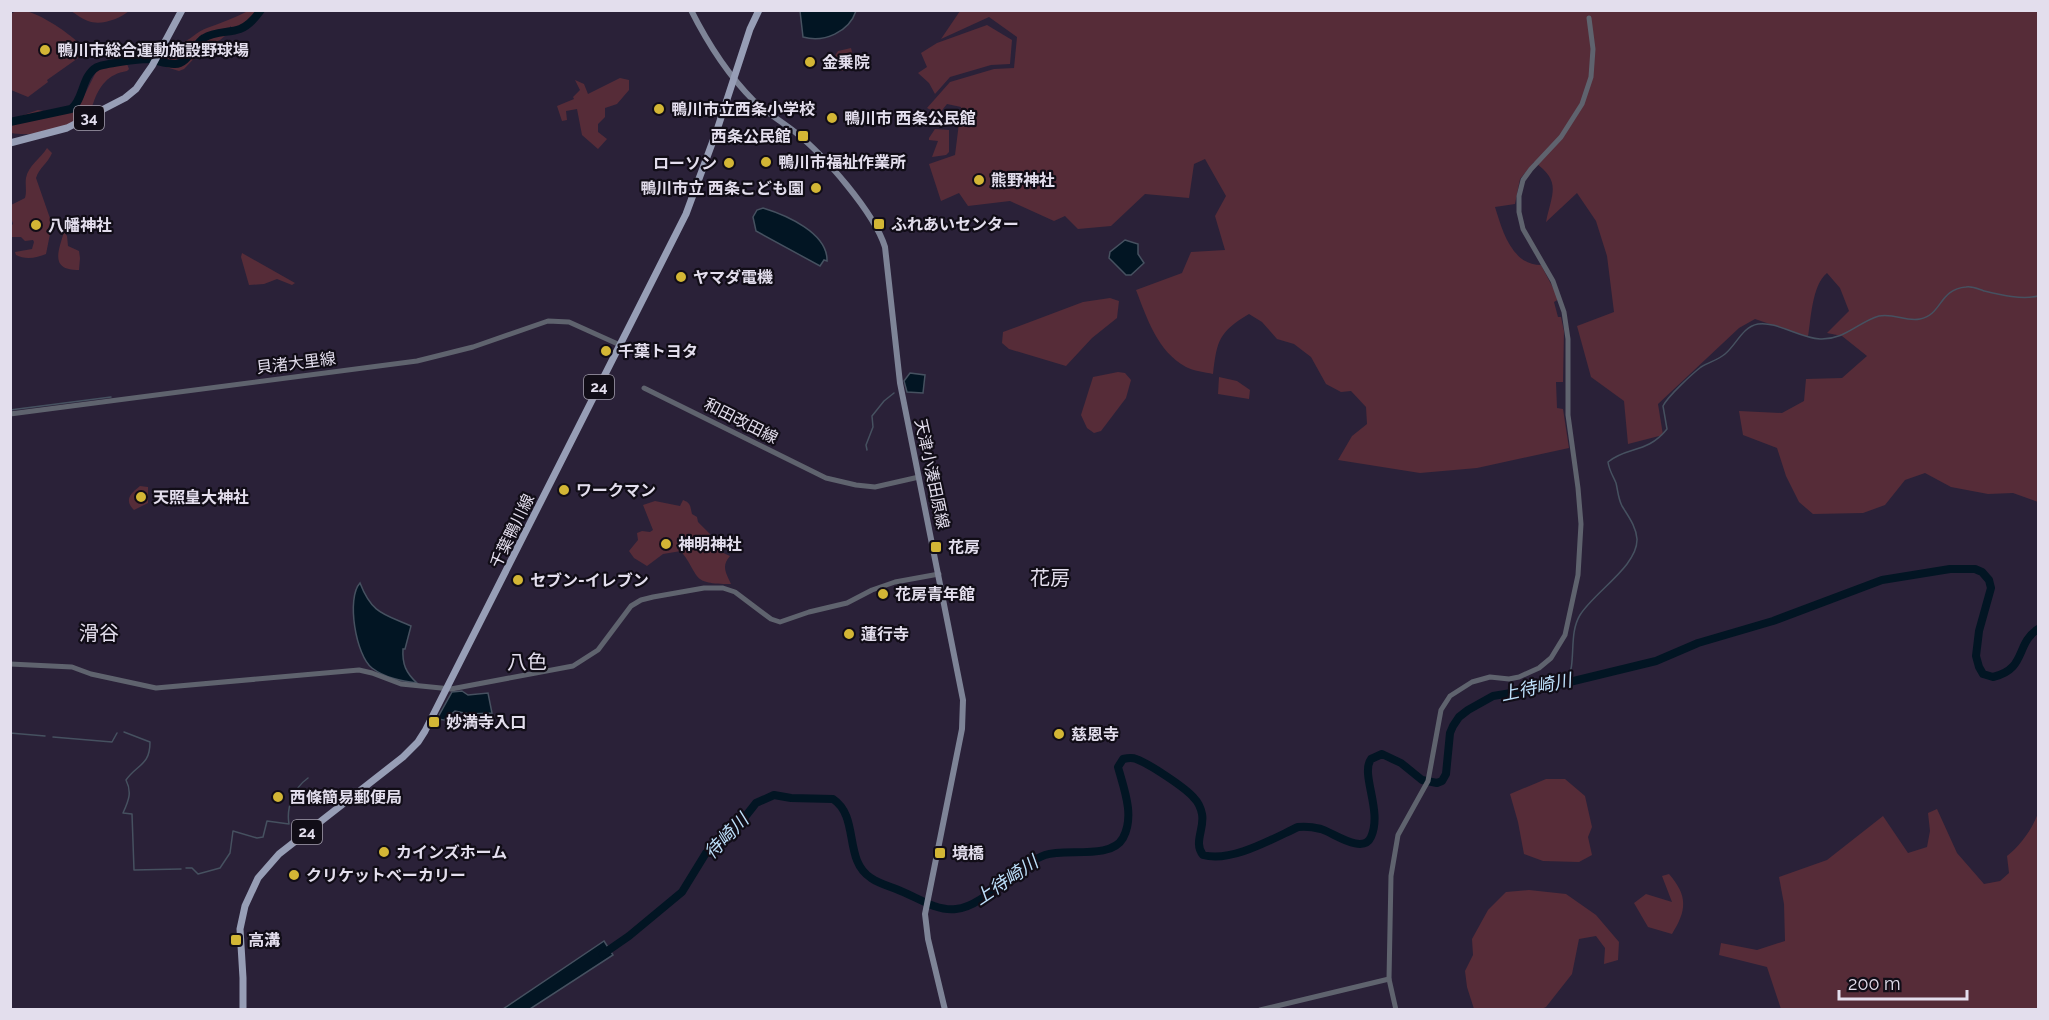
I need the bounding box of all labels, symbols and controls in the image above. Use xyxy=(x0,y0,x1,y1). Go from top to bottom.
place label: 鴨川市総合運動施設野球場 xyxy=(57,41,249,60)
marker: 鴨川市総合運動施設野球場 xyxy=(38,43,52,57)
place label: 金乗院 xyxy=(822,53,870,72)
marker: 金乗院 xyxy=(803,55,817,69)
place label: 鴨川市立西条小学校 xyxy=(671,100,815,119)
marker: 鴨川市立西条小学校 xyxy=(652,102,666,116)
road number: 34 xyxy=(74,106,104,130)
place label: 鴨川市 西条公民館 xyxy=(844,109,976,128)
marker: 鴨川市 西条公民館 xyxy=(825,111,839,125)
place label: 西条公民館 xyxy=(711,127,791,146)
marker: 西条公民館 xyxy=(796,129,810,143)
place label: 鴨川市福祉作業所 xyxy=(778,153,906,172)
place label: ローソン xyxy=(653,154,717,173)
marker: 鴨川市福祉作業所 xyxy=(759,155,773,169)
marker: ローソン xyxy=(722,156,736,170)
place label: 熊野神社 xyxy=(991,171,1055,190)
marker: 熊野神社 xyxy=(972,173,986,187)
place label: 鴨川市立 西条こども園 xyxy=(640,179,804,198)
marker: 鴨川市立 西条こども園 xyxy=(809,181,823,195)
place label: ふれあいセンター xyxy=(891,215,1019,234)
place label: 八幡神社 xyxy=(48,216,112,235)
marker: ふれあいセンター xyxy=(872,217,886,231)
marker: 八幡神社 xyxy=(29,218,43,232)
place label: ヤマダ電機 xyxy=(693,268,773,287)
marker: ヤマダ電機 xyxy=(674,270,688,284)
place label: 千葉トヨタ xyxy=(618,342,698,361)
marker: 千葉トヨタ xyxy=(599,344,613,358)
street label: 貝渚大里線 xyxy=(255,349,337,377)
road number: 24 xyxy=(584,375,614,399)
street label: 和田改田線 xyxy=(701,394,781,448)
street label: 天津小湊田原線 xyxy=(911,417,953,531)
place label: ワークマン xyxy=(576,481,656,500)
marker: ワークマン xyxy=(557,483,571,497)
place label: 天照皇大神社 xyxy=(153,488,249,507)
marker: 天照皇大神社 xyxy=(134,490,148,504)
street label: 千葉鴨川線 xyxy=(486,491,538,571)
place label: 神明神社 xyxy=(678,535,742,554)
marker: 神明神社 xyxy=(659,537,673,551)
place label: 花房 xyxy=(948,538,980,557)
marker: 花房 xyxy=(929,540,943,554)
district label: 花房 xyxy=(1030,566,1070,590)
place label: セブン-イレブン xyxy=(530,571,649,590)
marker: セブン-イレブン xyxy=(511,573,525,587)
place label: 花房青年館 xyxy=(895,585,975,604)
marker: 花房青年館 xyxy=(876,587,890,601)
district label: 滑谷 xyxy=(79,621,119,645)
place label: 蓮行寺 xyxy=(861,625,909,644)
marker: 蓮行寺 xyxy=(842,627,856,641)
district label: 八色 xyxy=(507,650,547,674)
water label: 上待崎川 xyxy=(1499,669,1575,705)
place label: 妙満寺入口 xyxy=(446,713,526,732)
marker: 妙満寺入口 xyxy=(427,715,441,729)
place label: 慈恩寺 xyxy=(1071,725,1119,744)
marker: 慈恩寺 xyxy=(1052,727,1066,741)
place label: 西條簡易郵便局 xyxy=(290,788,402,807)
marker: 西條簡易郵便局 xyxy=(271,790,285,804)
water label: 待崎川 xyxy=(700,808,754,863)
road number: 24 xyxy=(292,820,322,844)
place label: カインズホーム xyxy=(396,843,507,862)
place label: 境橋 xyxy=(952,844,984,863)
marker: カインズホーム xyxy=(377,845,391,859)
marker: 境橋 xyxy=(933,846,947,860)
water label: 上待崎川 xyxy=(970,850,1043,909)
place label: クリケットベーカリー xyxy=(306,866,466,885)
marker: クリケットベーカリー xyxy=(287,868,301,882)
place label: 高溝 xyxy=(248,931,280,950)
marker: 高溝 xyxy=(229,933,243,947)
scale bar xyxy=(1839,963,1966,1001)
text: 200 m xyxy=(1848,973,1901,994)

